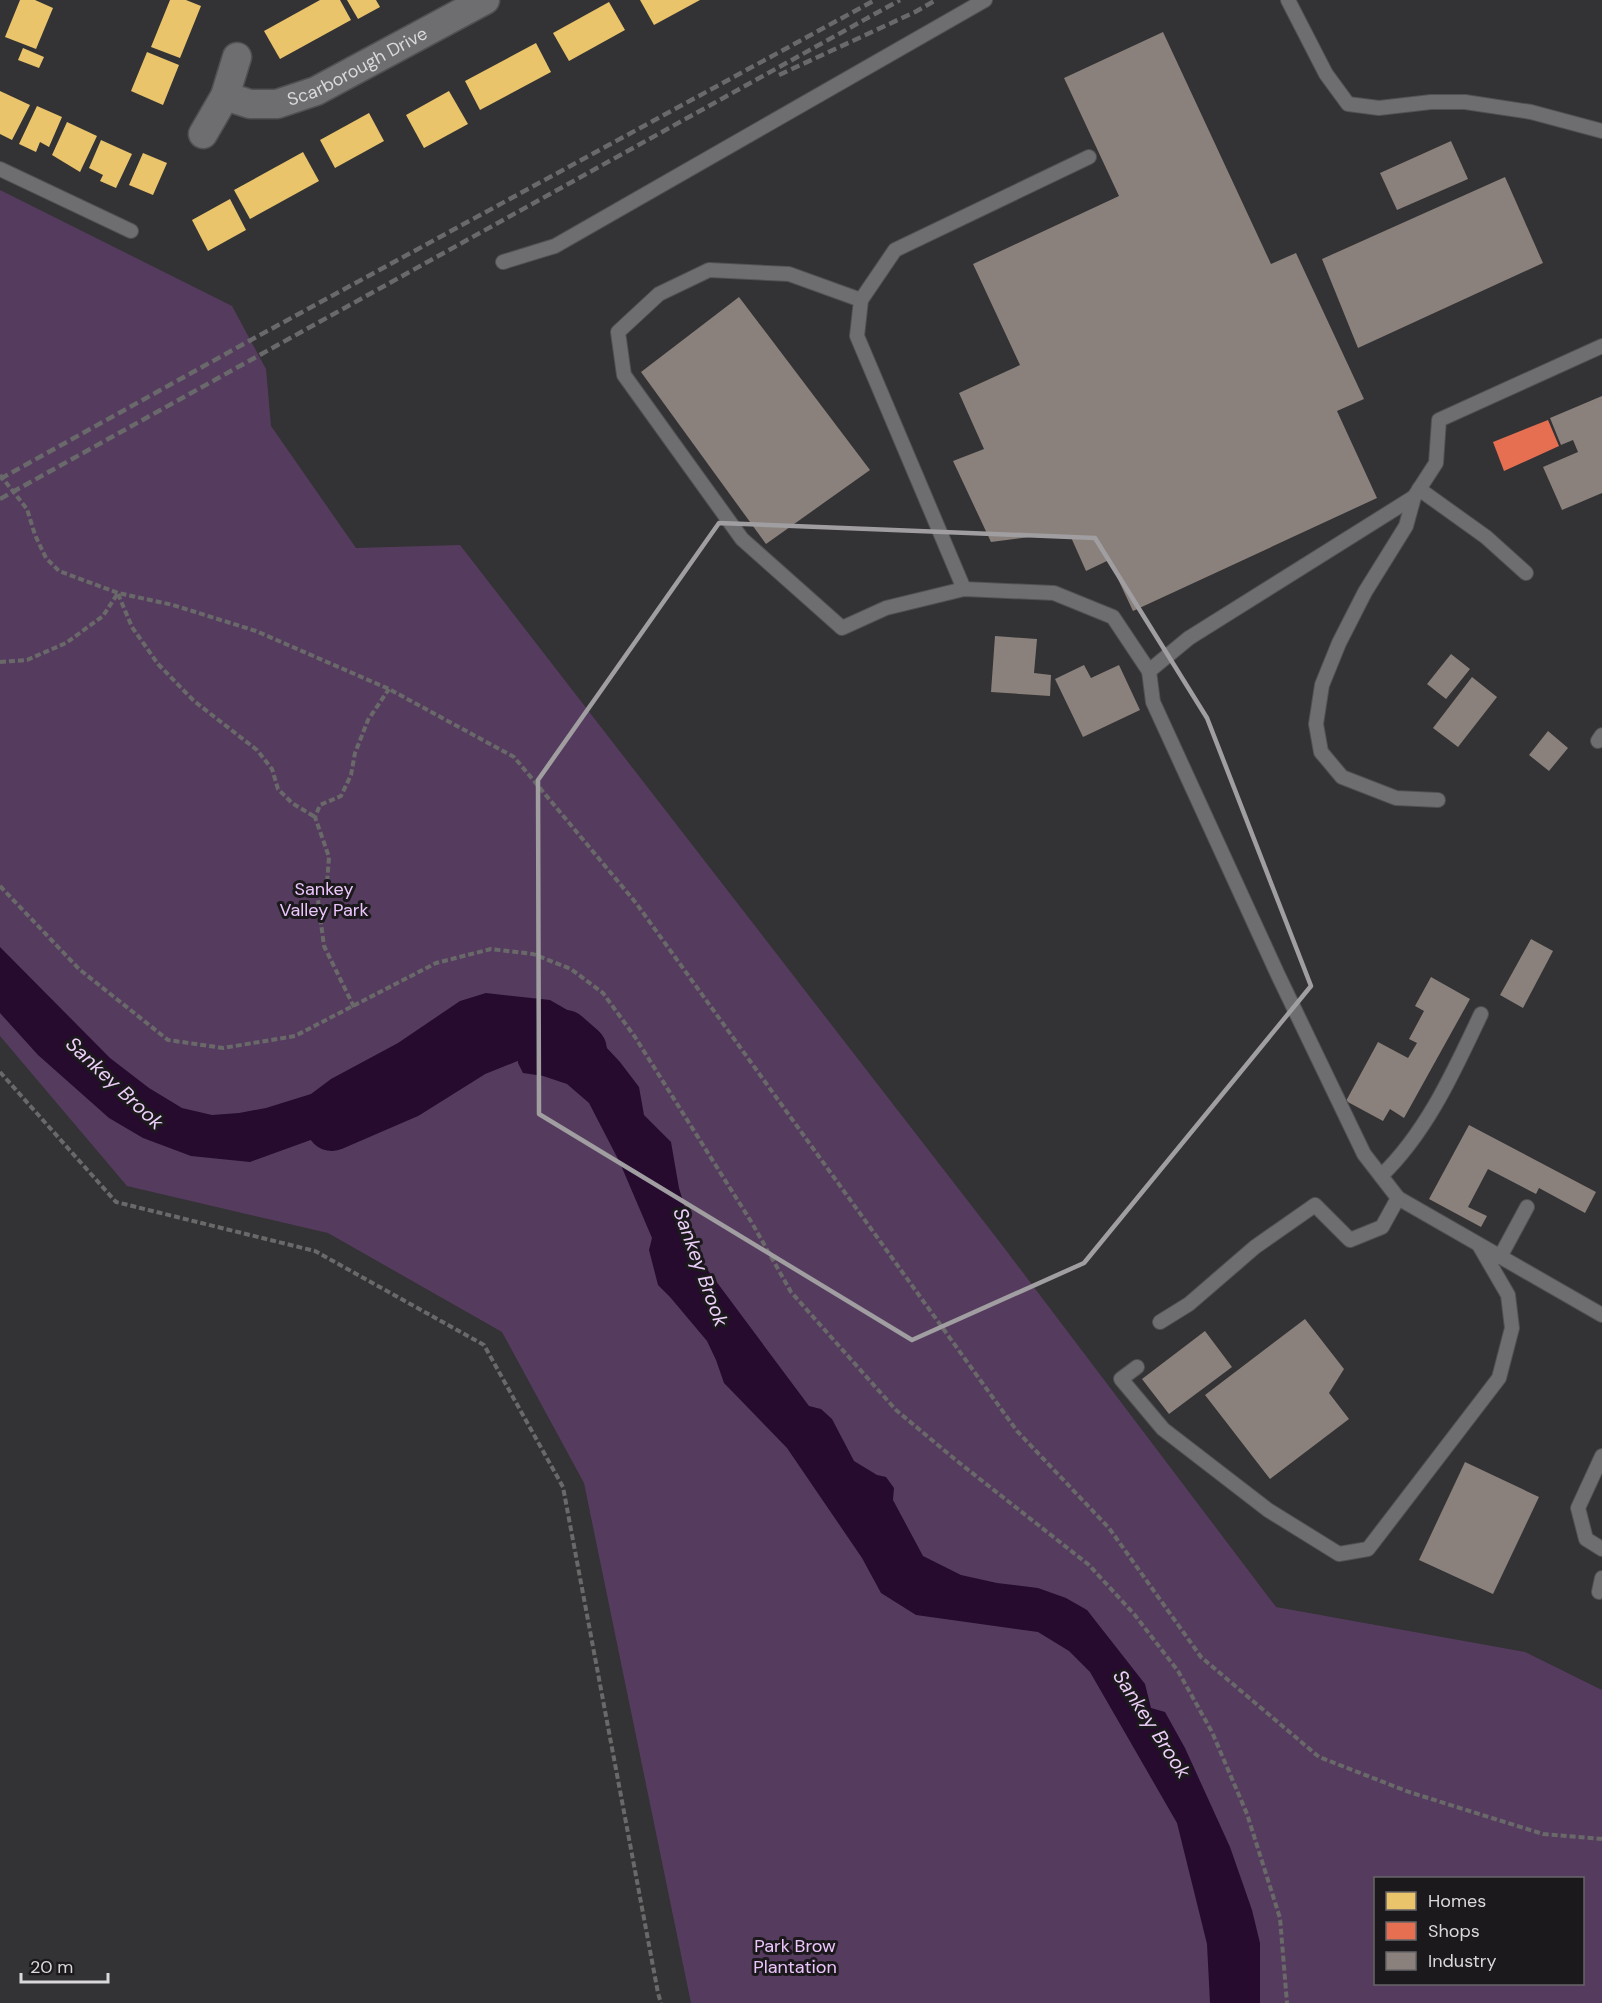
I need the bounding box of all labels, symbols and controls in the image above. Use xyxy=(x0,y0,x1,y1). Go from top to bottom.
street label: Scarborough Drive xyxy=(284,21,432,112)
park label: Sankey Valley Park xyxy=(279,877,369,922)
water label: Sankey Brook xyxy=(60,1031,170,1136)
water label: Sankey Brook xyxy=(667,1204,735,1331)
water label: Sankey Brook xyxy=(1107,1665,1197,1784)
legend xyxy=(1374,1877,1584,1985)
text: Homes xyxy=(1428,1889,1486,1913)
text: Shops xyxy=(1428,1919,1480,1943)
park label: Park Brow Plantation xyxy=(753,1934,837,1979)
scale bar xyxy=(21,1946,108,1984)
text: Industry xyxy=(1428,1949,1497,1973)
text: 20 m xyxy=(30,1955,73,1979)

